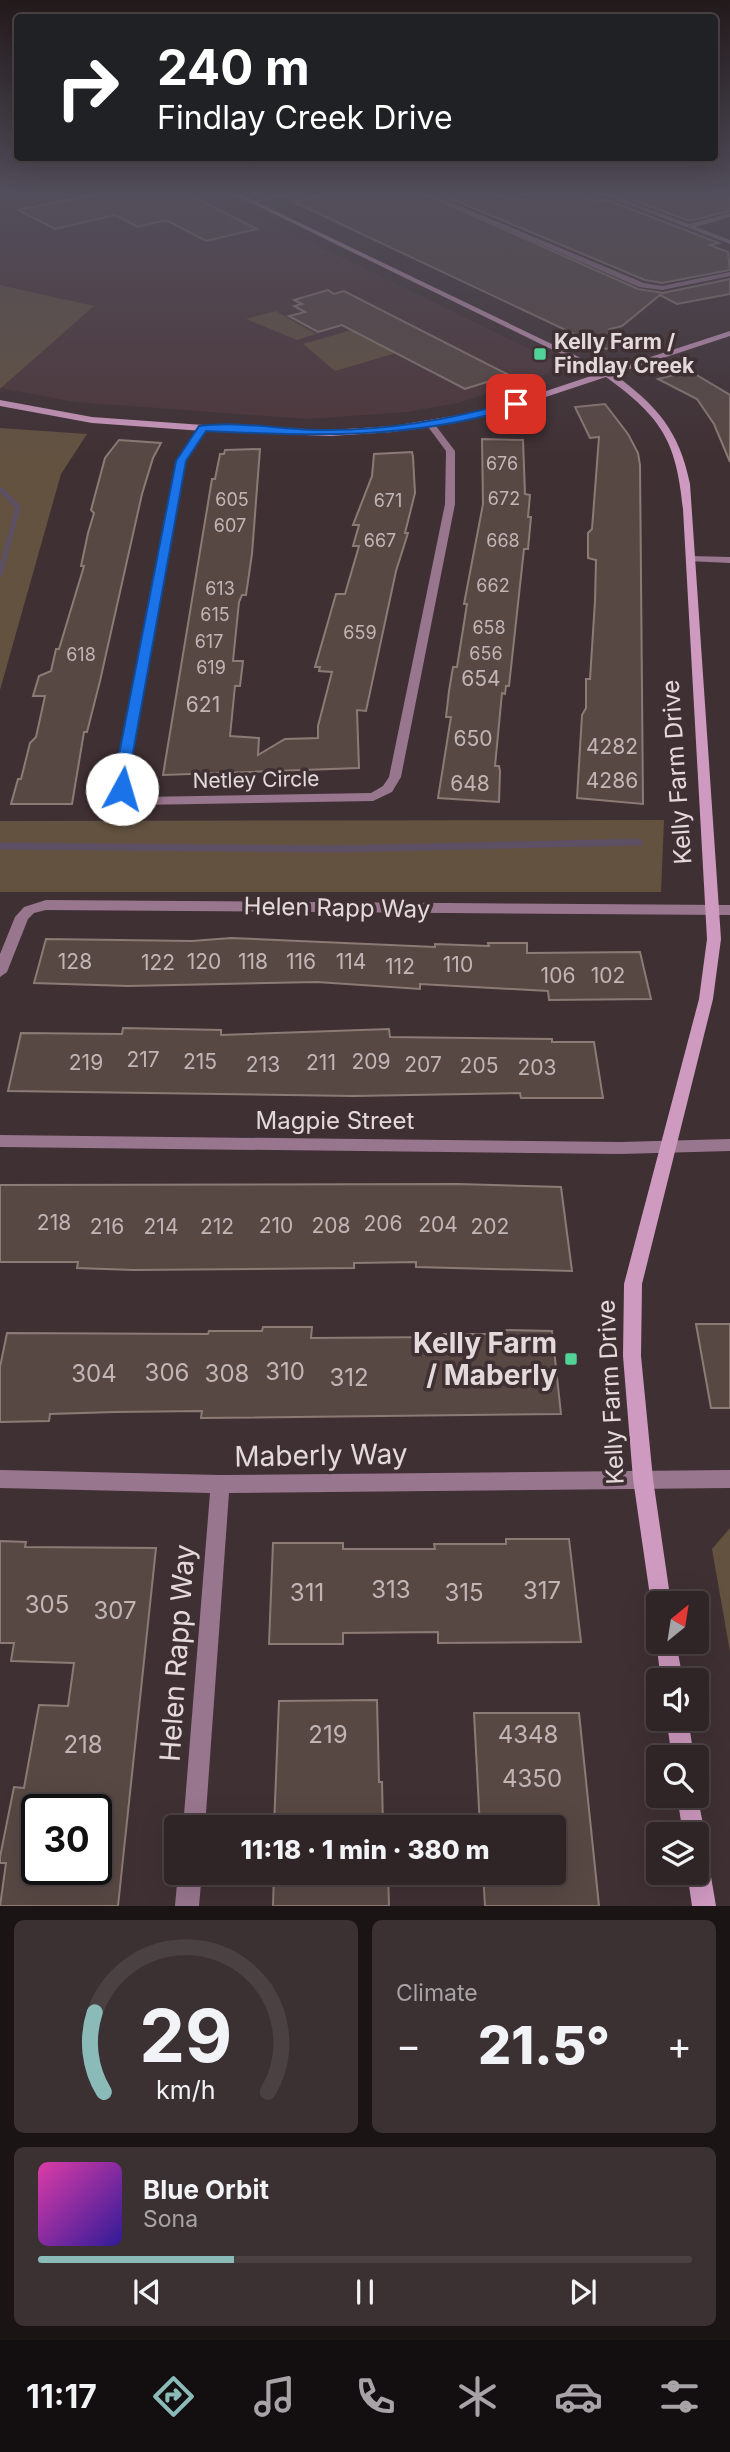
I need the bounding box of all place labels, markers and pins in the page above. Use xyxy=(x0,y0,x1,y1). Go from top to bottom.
place label: Kelly Farm / Findlay Creek xyxy=(554,329,695,378)
marker: Kelly Farm / Findlay Creek xyxy=(532,346,548,362)
pin xyxy=(486,374,546,434)
place label: Kelly Farm / Maberly xyxy=(413,1326,557,1392)
marker: Kelly Farm / Maberly xyxy=(563,1351,579,1367)

